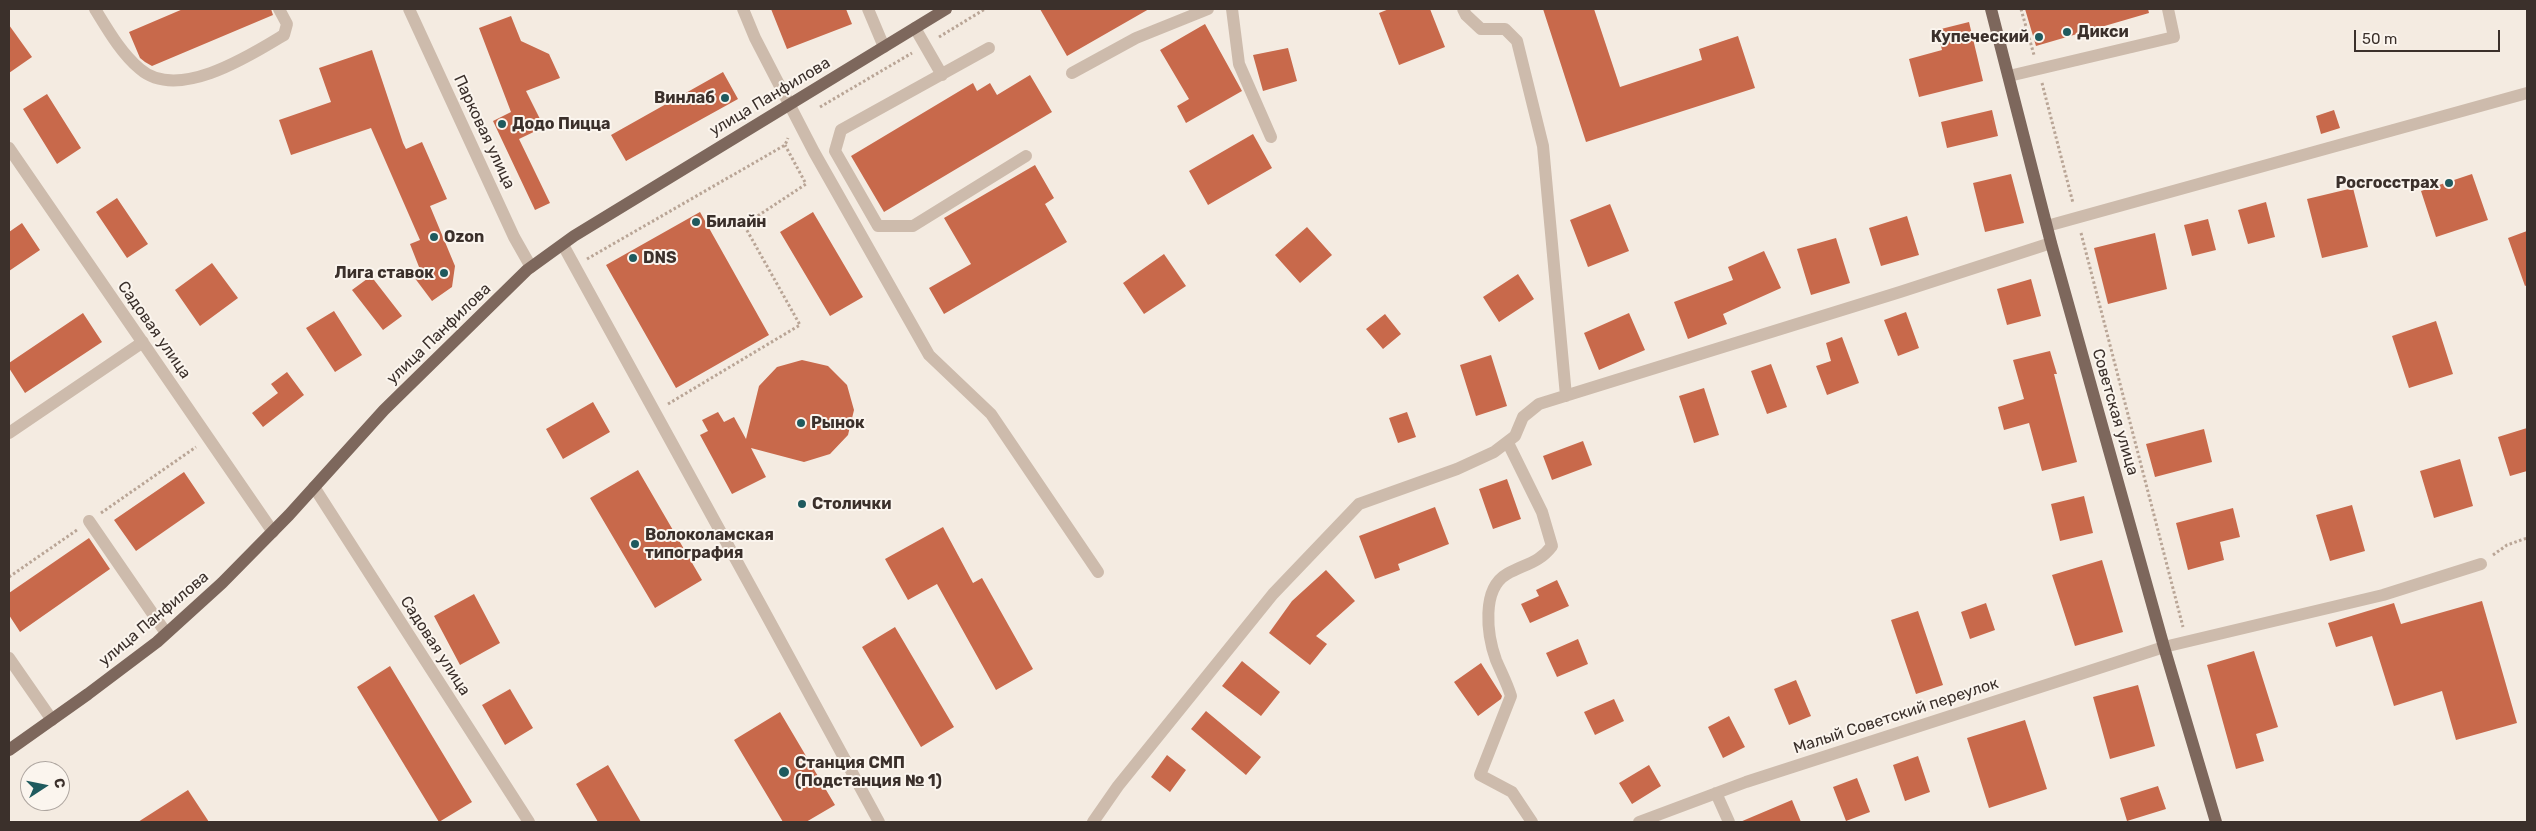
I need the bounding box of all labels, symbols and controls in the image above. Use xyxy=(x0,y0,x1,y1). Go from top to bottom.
scale bar xyxy=(2356,20,2502,52)
place label: Дикси xyxy=(2077,22,2129,42)
marker: Дикси xyxy=(2061,26,2073,38)
place label: Купеческий xyxy=(1931,27,2029,47)
text: 50 m xyxy=(2362,30,2397,48)
marker: Купеческий xyxy=(2033,31,2045,43)
street label: улица Панфилова xyxy=(706,53,834,141)
street label: Парковая улица xyxy=(449,72,519,192)
place label: Винлаб xyxy=(654,88,715,108)
marker: Винлаб xyxy=(719,92,731,104)
place label: Додо Пицца xyxy=(512,114,611,134)
marker: Додо Пицца xyxy=(496,118,508,130)
place label: Росгосстрах xyxy=(2335,173,2439,193)
marker: Росгосстрах xyxy=(2443,177,2455,189)
place label: Билайн xyxy=(706,212,767,232)
marker: Билайн xyxy=(690,216,702,228)
place label: Ozon xyxy=(444,227,484,247)
marker: Ozon xyxy=(428,231,440,243)
place label: DNS xyxy=(643,248,677,268)
marker: DNS xyxy=(627,252,639,264)
place label: Лига ставок xyxy=(335,263,434,283)
marker: Лига ставок xyxy=(438,267,450,279)
street label: Садовая улица xyxy=(113,277,195,383)
street label: улица Панфилова xyxy=(383,279,495,389)
street label: Советская улица xyxy=(2088,346,2142,478)
place label: Рынок xyxy=(811,413,865,433)
marker: Рынок xyxy=(795,417,807,429)
place label: Столички xyxy=(812,494,891,514)
marker: Столички xyxy=(796,498,808,510)
place label: Волоколамская типография xyxy=(645,525,774,563)
marker: Волоколамская типография xyxy=(629,538,641,550)
street label: улица Панфилова xyxy=(95,567,213,671)
street label: Садовая улица xyxy=(396,593,474,699)
street label: Малый Советский переулок xyxy=(1791,674,2001,758)
place label: Станция СМП (Подстанция № 1) xyxy=(795,753,942,791)
north arrow xyxy=(20,761,70,811)
marker: Станция СМП (Подстанция № 1) xyxy=(777,765,791,779)
text: С xyxy=(50,777,69,790)

